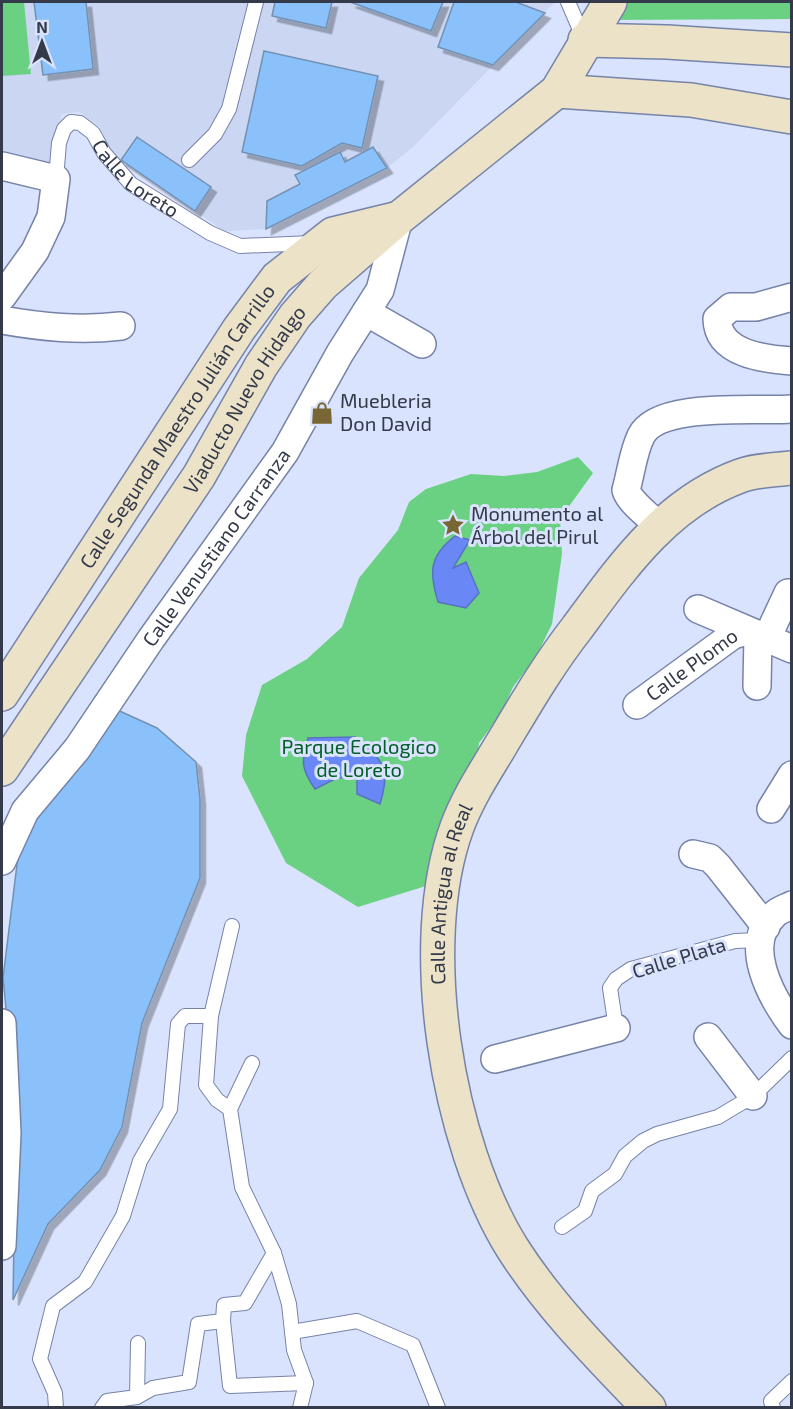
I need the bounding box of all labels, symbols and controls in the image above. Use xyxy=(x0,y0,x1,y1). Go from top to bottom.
north arrow xyxy=(12,12,72,72)
text: N xyxy=(36,17,48,36)
street label: Calle Loreto xyxy=(88,135,184,222)
street label: Calle Segunda Maestro Julián Carrillo xyxy=(74,279,279,572)
street label: Viaducto Nuevo Hidalgo xyxy=(178,300,310,498)
place label: Muebleria Don David xyxy=(340,388,432,435)
shop icon: Muebleria Don David xyxy=(309,400,335,426)
street label: Calle Venustiano Carranza xyxy=(137,443,295,650)
place label: Monumento al Árbol del Pirul xyxy=(471,501,603,548)
place icon: Monumento al Árbol del Pirul xyxy=(440,512,466,538)
street label: Calle Plomo xyxy=(641,623,742,706)
park label: Parque Ecologico de Loreto xyxy=(281,734,437,781)
street label: Calle Antigua al Real xyxy=(425,799,477,985)
street label: Calle Plata xyxy=(629,931,728,983)

